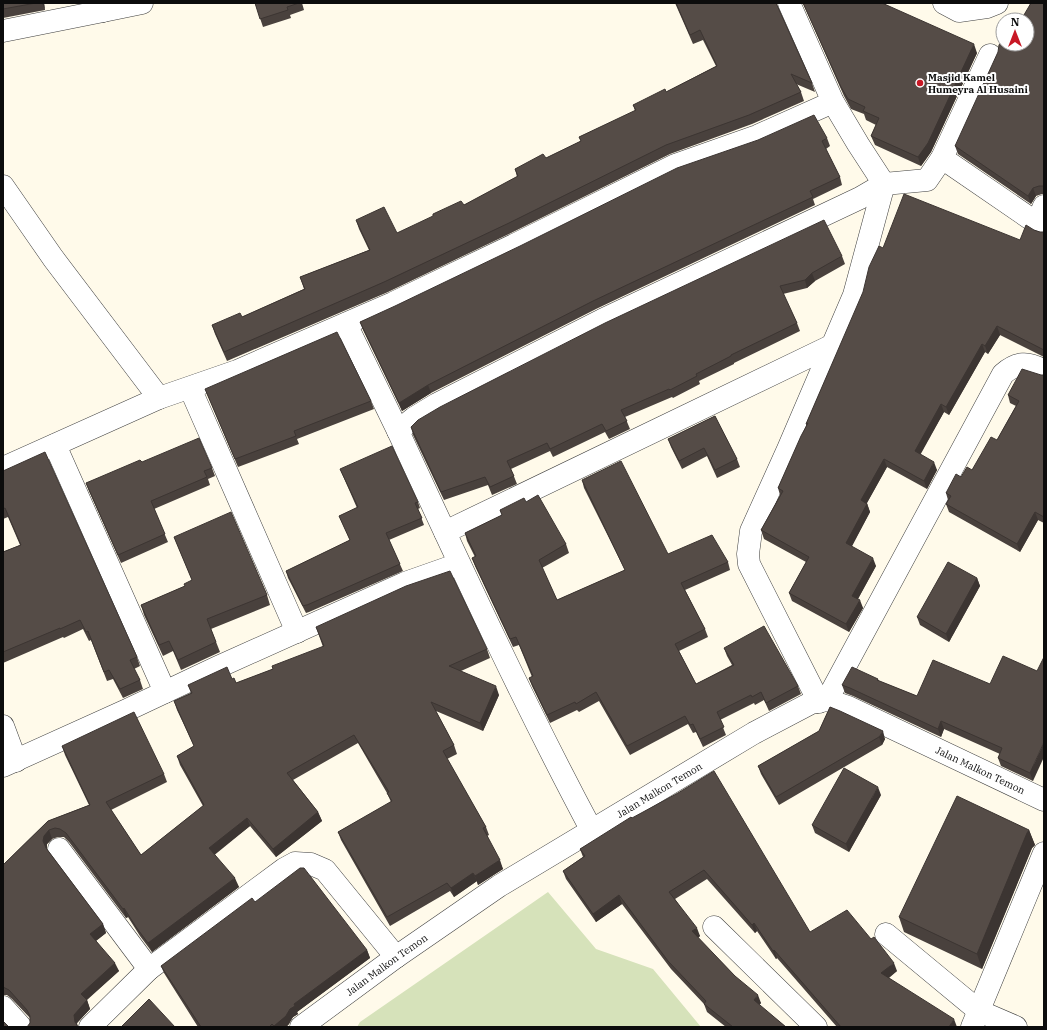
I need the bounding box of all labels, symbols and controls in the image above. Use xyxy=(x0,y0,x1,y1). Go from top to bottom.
north arrow xyxy=(995,12,1035,52)
text: N xyxy=(1011,15,1020,29)
place label: Masjid Kamel Humeyra Al Husaini xyxy=(928,71,1028,96)
marker: Masjid Kamel Humeyra Al Husaini xyxy=(915,78,925,88)
street label: Jalan Malkon Temon xyxy=(933,744,1028,797)
street label: Jalan Malkon Temon xyxy=(614,759,705,821)
street label: Jalan Malkon Temon xyxy=(344,931,431,999)

